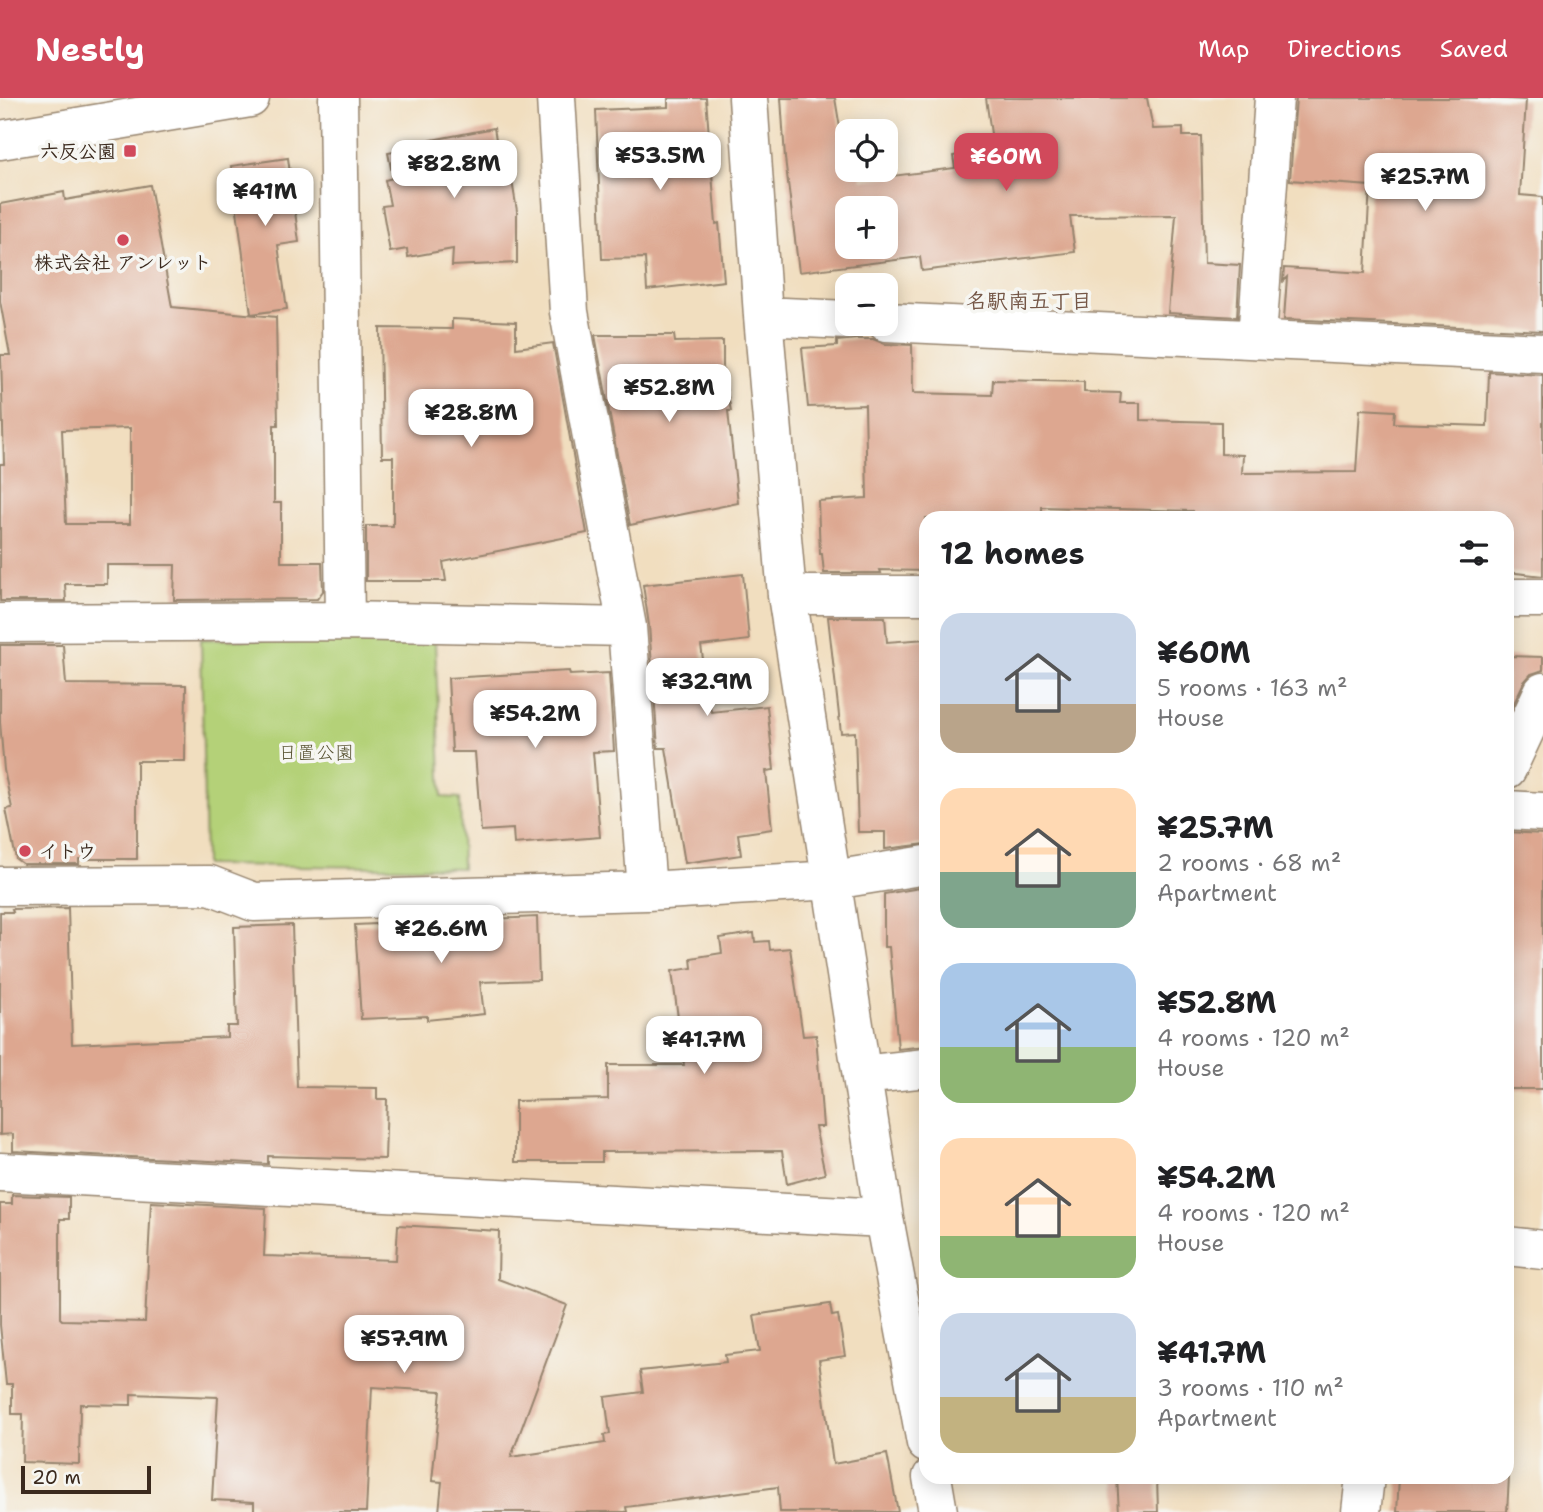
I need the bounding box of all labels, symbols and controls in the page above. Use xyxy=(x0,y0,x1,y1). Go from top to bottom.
text: Nestly xyxy=(35,27,145,72)
text: Map xyxy=(1198,33,1249,65)
text: Directions xyxy=(1287,33,1402,65)
text: Saved xyxy=(1440,33,1508,65)
map controls xyxy=(835,119,898,336)
button: locate xyxy=(835,119,898,182)
pin: ¥53.5M xyxy=(603,132,717,192)
pin: ¥60M xyxy=(965,134,1047,193)
place label: 六反公園 xyxy=(40,139,116,164)
pin: ¥82.8M xyxy=(397,140,511,200)
text: ¥53.5M xyxy=(615,140,705,170)
text: ¥60M xyxy=(970,141,1042,171)
marker: 六反公園 xyxy=(122,143,138,159)
text: ¥82.8M xyxy=(407,148,501,178)
pin: ¥25.7M xyxy=(1368,153,1482,213)
text: ¥25.7M xyxy=(1380,161,1470,191)
pin: ¥41M xyxy=(224,169,306,228)
text: ¥41M xyxy=(233,176,297,206)
button: + xyxy=(835,196,898,259)
marker: 株式会社 アンレット xyxy=(115,232,131,248)
place label: 株式会社 アンレット xyxy=(34,250,212,275)
button: − xyxy=(835,273,898,336)
district label: 名駅南五丁目 xyxy=(966,287,1092,315)
pin: ¥52.8M xyxy=(612,364,726,424)
text: ¥52.8M xyxy=(623,372,715,402)
pin: ¥28.8M xyxy=(414,390,528,449)
text: ¥28.8M xyxy=(424,397,518,427)
text: 12 homes xyxy=(940,533,1084,574)
icon: filters xyxy=(1455,534,1493,572)
text: ¥60M xyxy=(1157,632,1251,673)
icon: home xyxy=(996,641,1080,725)
pin: ¥32.9M xyxy=(650,658,764,718)
text: ¥32.9M xyxy=(662,666,752,696)
text: 5 rooms · 163 m² xyxy=(1157,673,1348,703)
pin: ¥54.2M xyxy=(478,690,592,750)
text: ¥54.2M xyxy=(489,698,581,728)
text: House xyxy=(1157,703,1225,733)
park label: 日置公園 xyxy=(278,740,354,765)
text: ¥25.7M xyxy=(1157,807,1274,848)
icon: home xyxy=(996,816,1080,900)
place label: イトウ xyxy=(39,839,96,864)
marker: イトウ xyxy=(17,843,33,859)
text: 2 rooms · 68 m² xyxy=(1157,848,1341,878)
text: Apartment xyxy=(1157,878,1277,908)
pin: ¥26.6M xyxy=(384,906,498,965)
text: ¥26.6M xyxy=(394,913,488,943)
text: ¥52.8M xyxy=(1157,982,1276,1023)
icon: home xyxy=(996,991,1080,1075)
pin: ¥41.7M xyxy=(647,1016,761,1076)
text: 4 rooms · 120 m² xyxy=(1157,1023,1350,1053)
text: ¥41.7M xyxy=(662,1024,746,1054)
text: House xyxy=(1157,1053,1225,1083)
text: ¥54.2M xyxy=(1157,1157,1276,1198)
icon: home xyxy=(996,1166,1080,1250)
text: 4 rooms · 120 m² xyxy=(1157,1198,1350,1228)
text: House xyxy=(1157,1228,1225,1258)
pin: ¥57.9M xyxy=(347,1316,461,1375)
text: ¥57.9M xyxy=(360,1323,448,1353)
text: ¥41.7M xyxy=(1157,1332,1266,1373)
icon: home xyxy=(996,1341,1080,1425)
text: 3 rooms · 110 m² xyxy=(1157,1373,1344,1403)
text: Apartment xyxy=(1157,1403,1277,1433)
scale bar xyxy=(21,1463,150,1495)
text: 20 m xyxy=(32,1465,81,1490)

